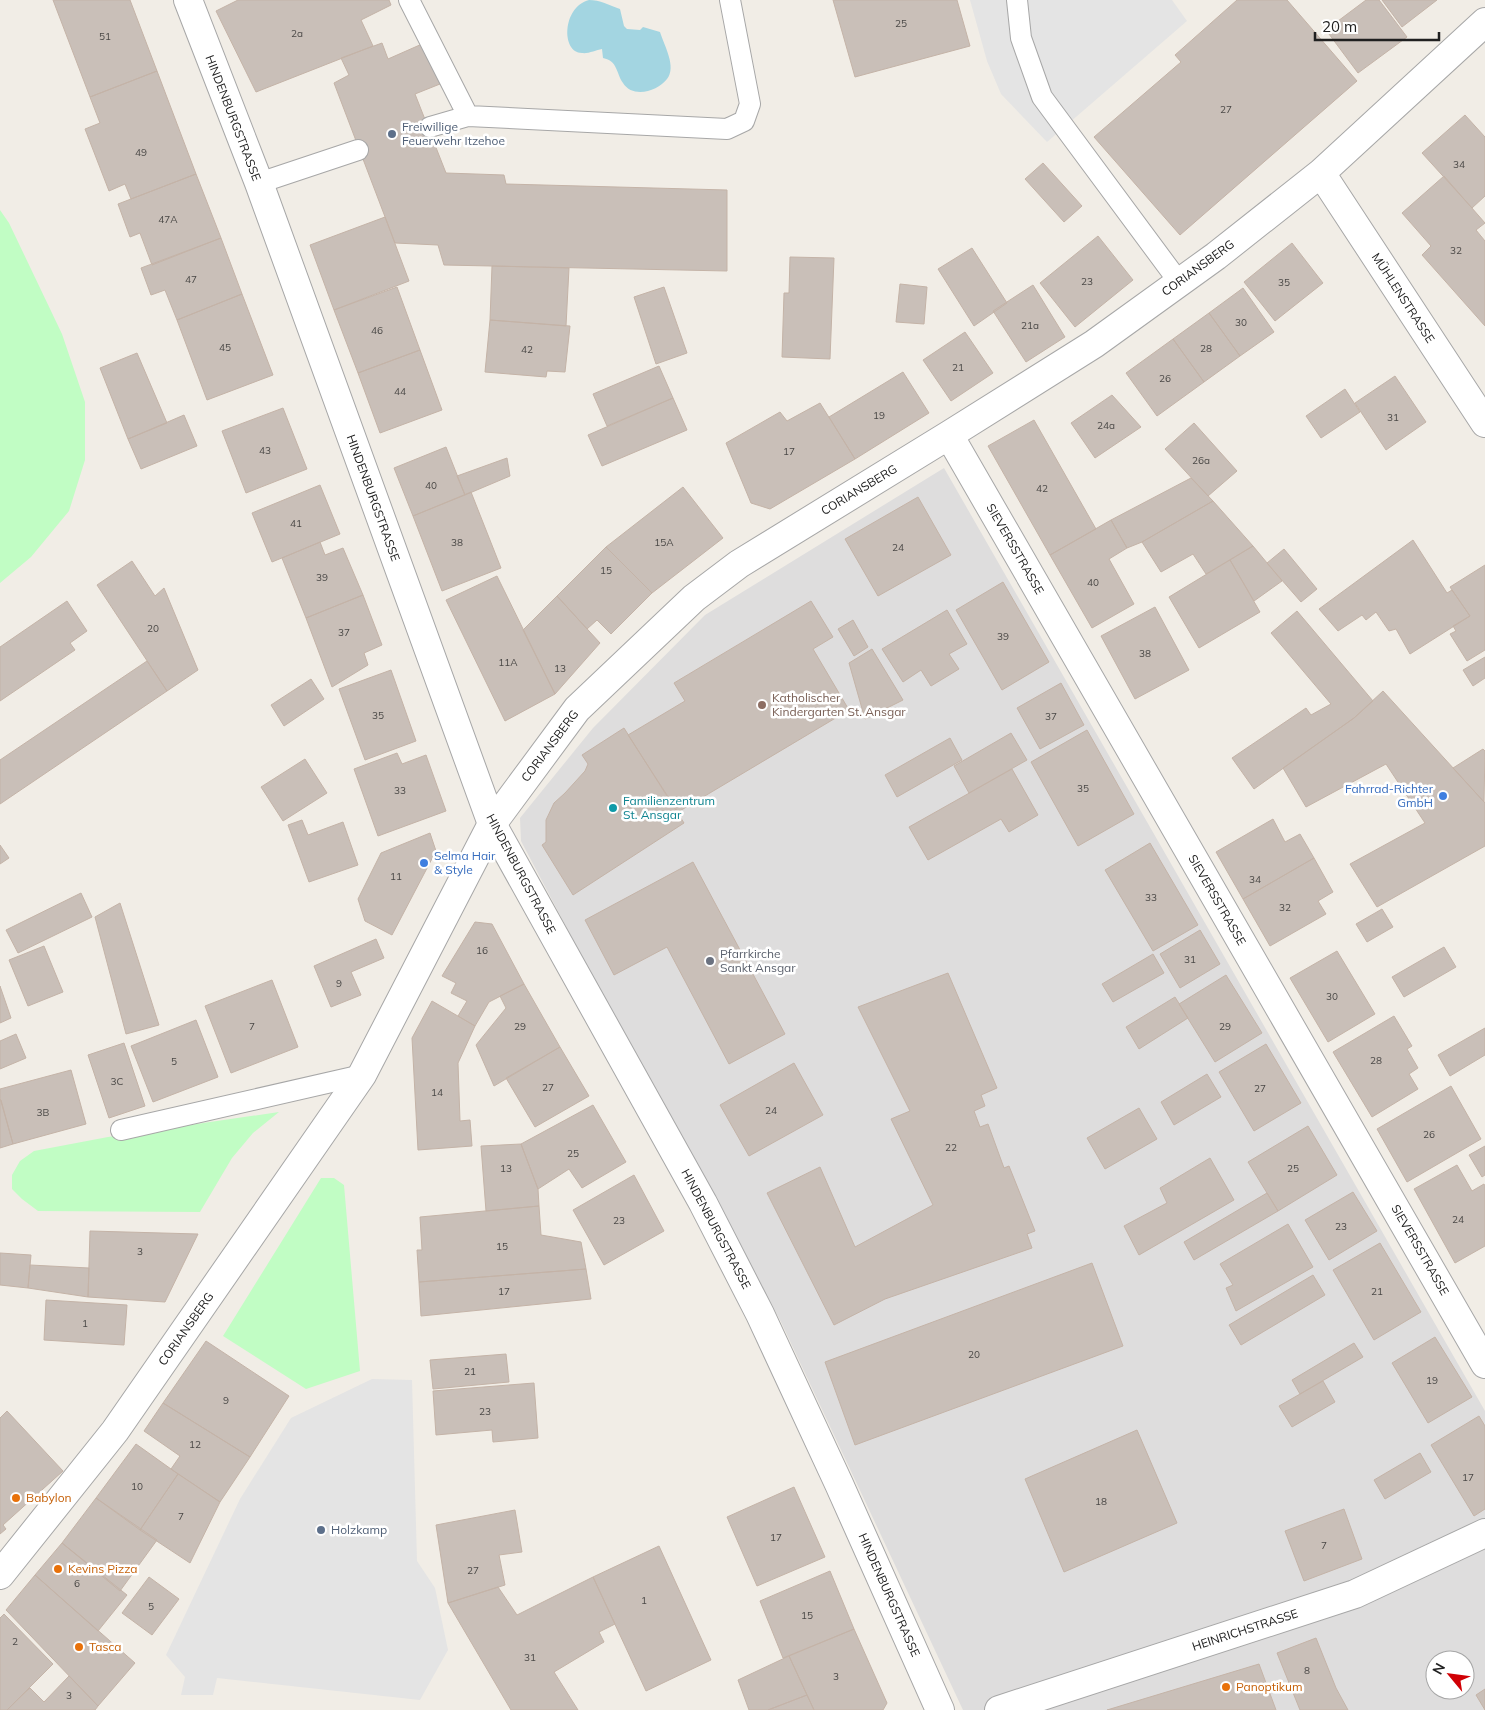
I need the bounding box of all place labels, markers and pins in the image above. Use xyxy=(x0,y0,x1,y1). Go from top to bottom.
place label: Freiwillige Feuerwehr Itzehoe xyxy=(402,119,505,148)
marker: Freiwillige Feuerwehr Itzehoe xyxy=(386,128,398,140)
place label: Katholischer Kindergarten St. Ansgar xyxy=(772,690,906,719)
marker: Katholischer Kindergarten St. Ansgar xyxy=(756,699,768,711)
place label: Fahrrad-Richter GmbH xyxy=(1345,781,1434,810)
marker: Fahrrad-Richter GmbH xyxy=(1437,790,1449,802)
place label: Familienzentrum St. Ansgar xyxy=(623,793,715,822)
marker: Familienzentrum St. Ansgar xyxy=(607,802,619,814)
place label: Selma Hair & Style xyxy=(434,848,496,877)
marker: Selma Hair & Style xyxy=(418,857,430,869)
place label: Pfarrkirche Sankt Ansgar xyxy=(720,946,796,975)
marker: Pfarrkirche Sankt Ansgar xyxy=(704,955,716,967)
place label: Babylon xyxy=(26,1490,72,1505)
marker: Babylon xyxy=(10,1492,22,1504)
place label: Holzkamp xyxy=(331,1522,387,1537)
marker: Holzkamp xyxy=(315,1524,327,1536)
place label: Kevins Pizza xyxy=(68,1561,138,1576)
marker: Kevins Pizza xyxy=(52,1563,64,1575)
place label: Tasca xyxy=(89,1639,122,1654)
marker: Tasca xyxy=(73,1641,85,1653)
place label: Panoptikum xyxy=(1236,1679,1302,1694)
marker: Panoptikum xyxy=(1220,1681,1232,1693)

